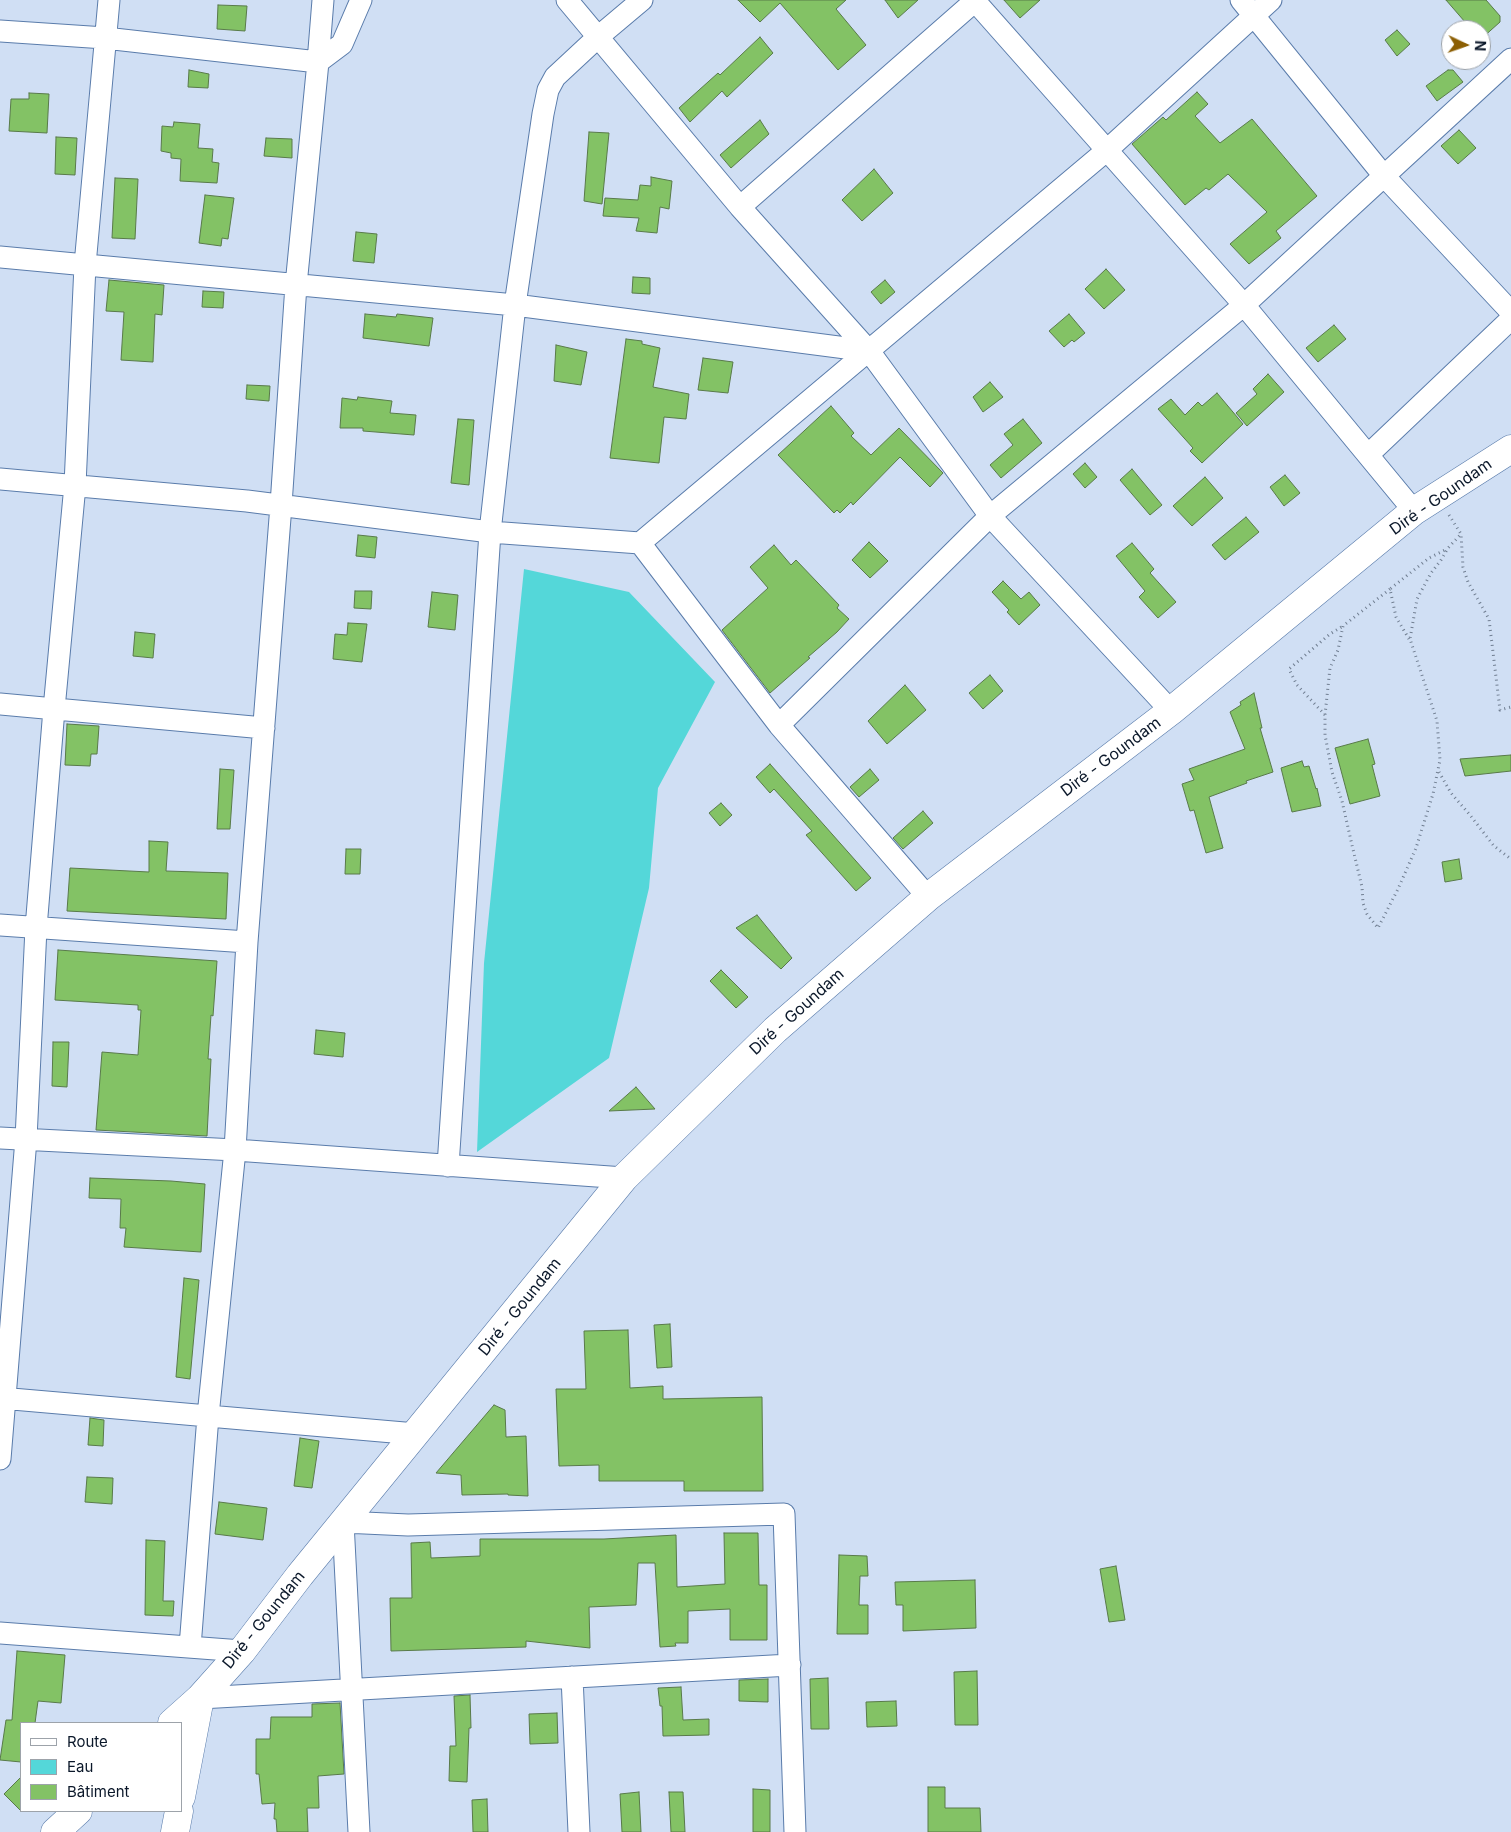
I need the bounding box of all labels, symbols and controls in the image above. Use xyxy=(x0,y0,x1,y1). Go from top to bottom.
north arrow xyxy=(1441,20,1491,70)
text: N xyxy=(1472,40,1489,52)
street label: Diré - Goundam xyxy=(1386,455,1496,539)
street label: Diré - Goundam xyxy=(1057,713,1165,801)
street label: Diré - Goundam xyxy=(746,965,848,1059)
street label: Diré - Goundam xyxy=(475,1254,565,1360)
street label: Diré - Goundam xyxy=(219,1567,309,1673)
legend xyxy=(20,1722,182,1812)
text: Route xyxy=(67,1732,108,1751)
text: Eau xyxy=(67,1757,93,1776)
text: Bâtiment xyxy=(67,1782,129,1801)

